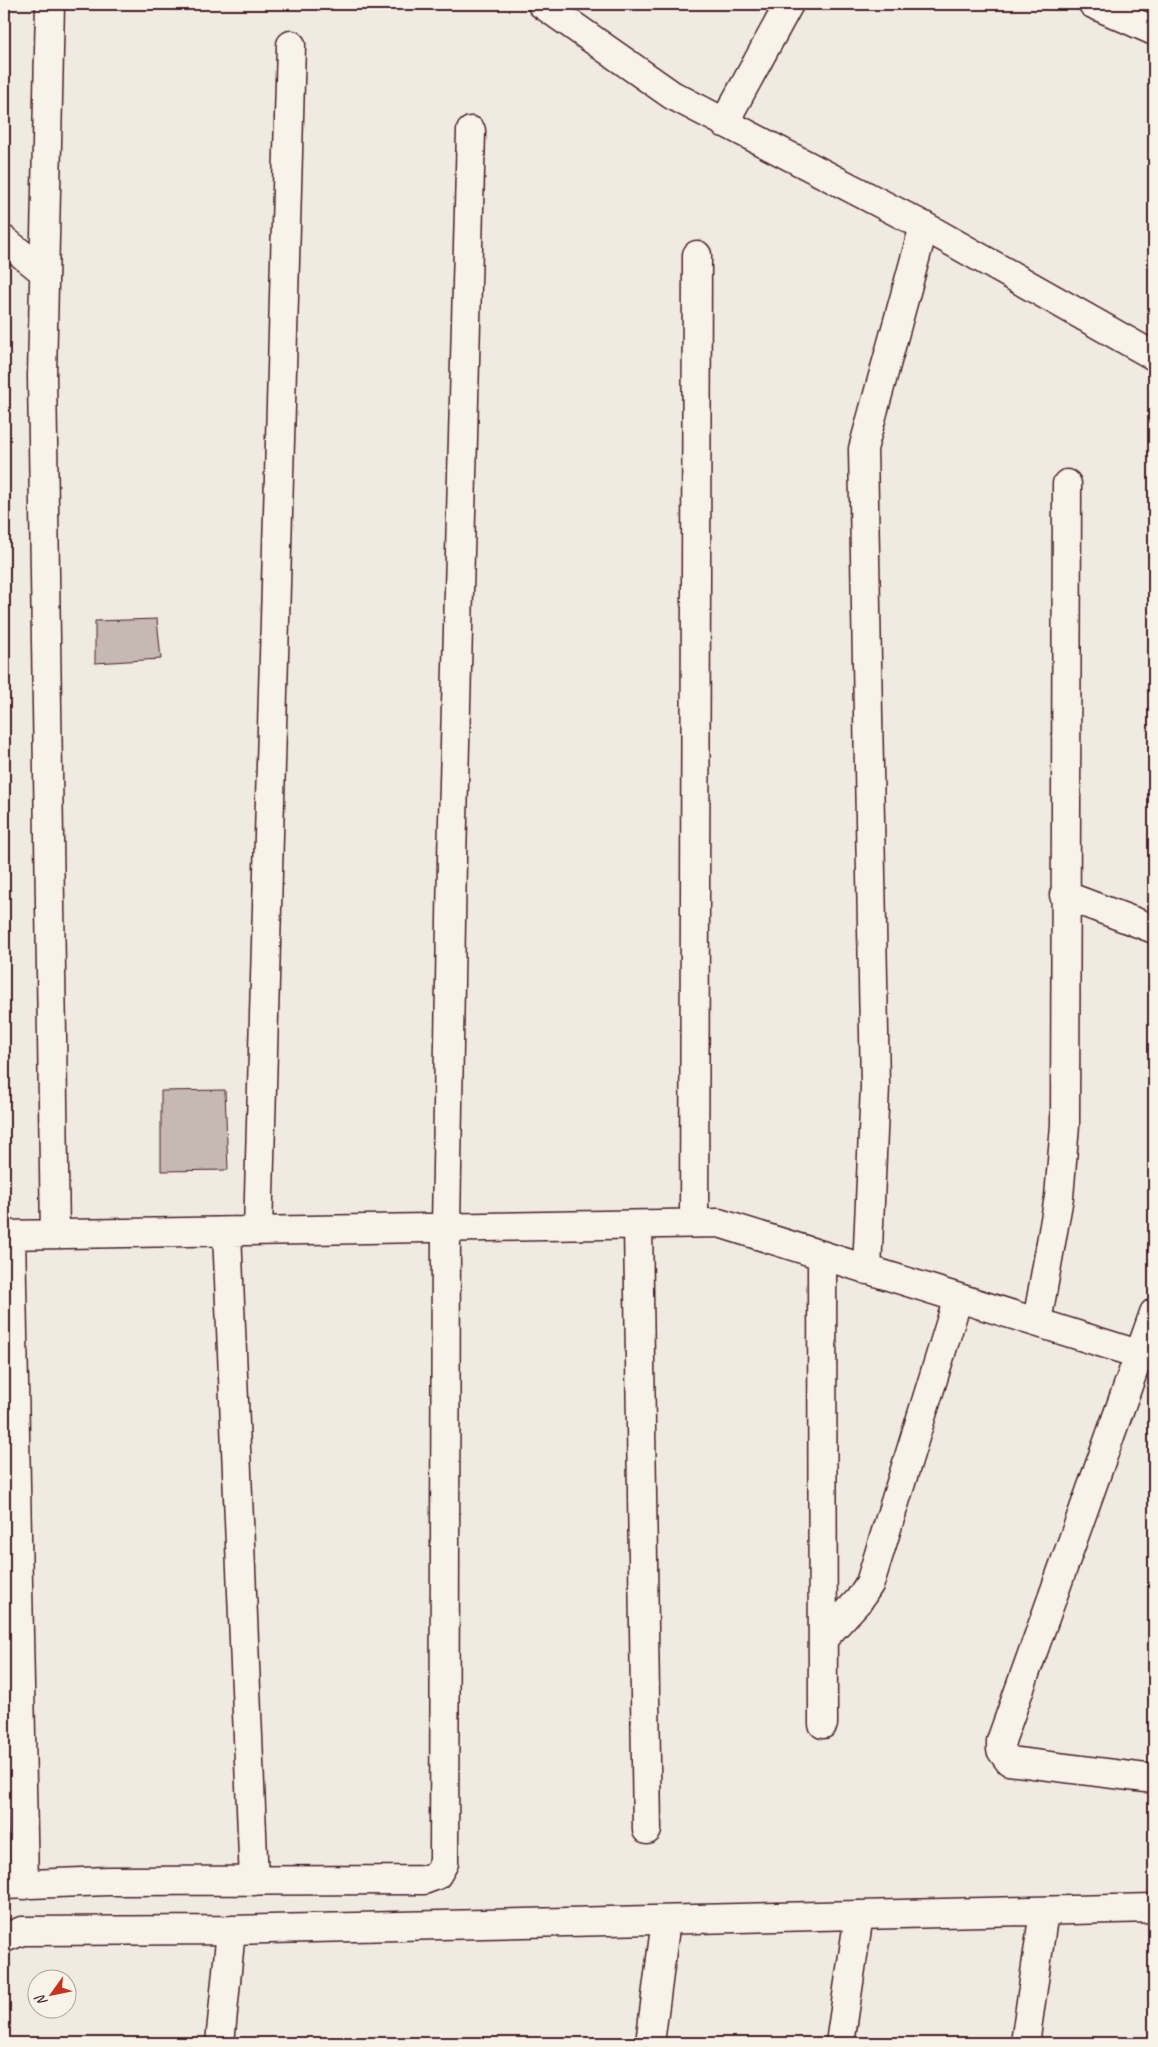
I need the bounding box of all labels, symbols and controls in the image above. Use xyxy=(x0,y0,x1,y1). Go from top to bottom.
north arrow xyxy=(28,1970,78,2020)
text: N xyxy=(31,1991,51,2009)

